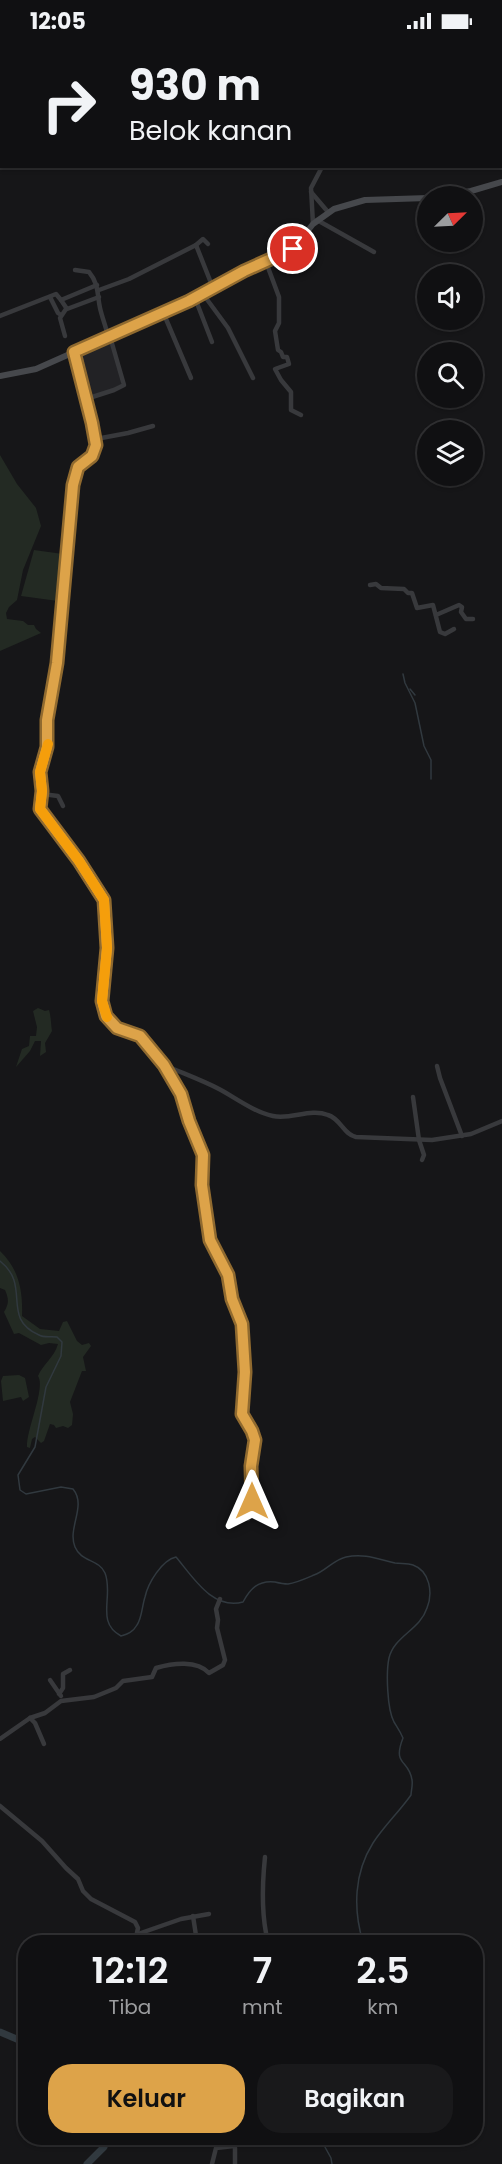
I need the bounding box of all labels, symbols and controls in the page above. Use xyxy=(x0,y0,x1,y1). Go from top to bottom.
text: 12:05 xyxy=(30,6,86,37)
text: 930 m xyxy=(129,56,261,115)
icon: right xyxy=(30,66,108,144)
text: Belok kanan xyxy=(129,112,292,149)
north arrow xyxy=(417,186,483,252)
map controls xyxy=(417,186,483,486)
pin xyxy=(267,223,318,274)
icon: arrive xyxy=(276,232,309,265)
button: sound xyxy=(417,264,483,330)
button: search xyxy=(417,342,483,408)
button: layers xyxy=(417,420,483,486)
position arrow xyxy=(220,1469,284,1533)
text: 12:12 xyxy=(92,1945,168,1996)
text: 7 xyxy=(252,1945,272,1996)
text: 2.5 xyxy=(356,1945,409,1996)
text: Tiba xyxy=(109,1993,151,2021)
text: mnt xyxy=(242,1993,283,2021)
text: km xyxy=(367,1993,398,2021)
button: Keluar xyxy=(48,2064,245,2133)
button: Bagikan xyxy=(257,2064,453,2133)

